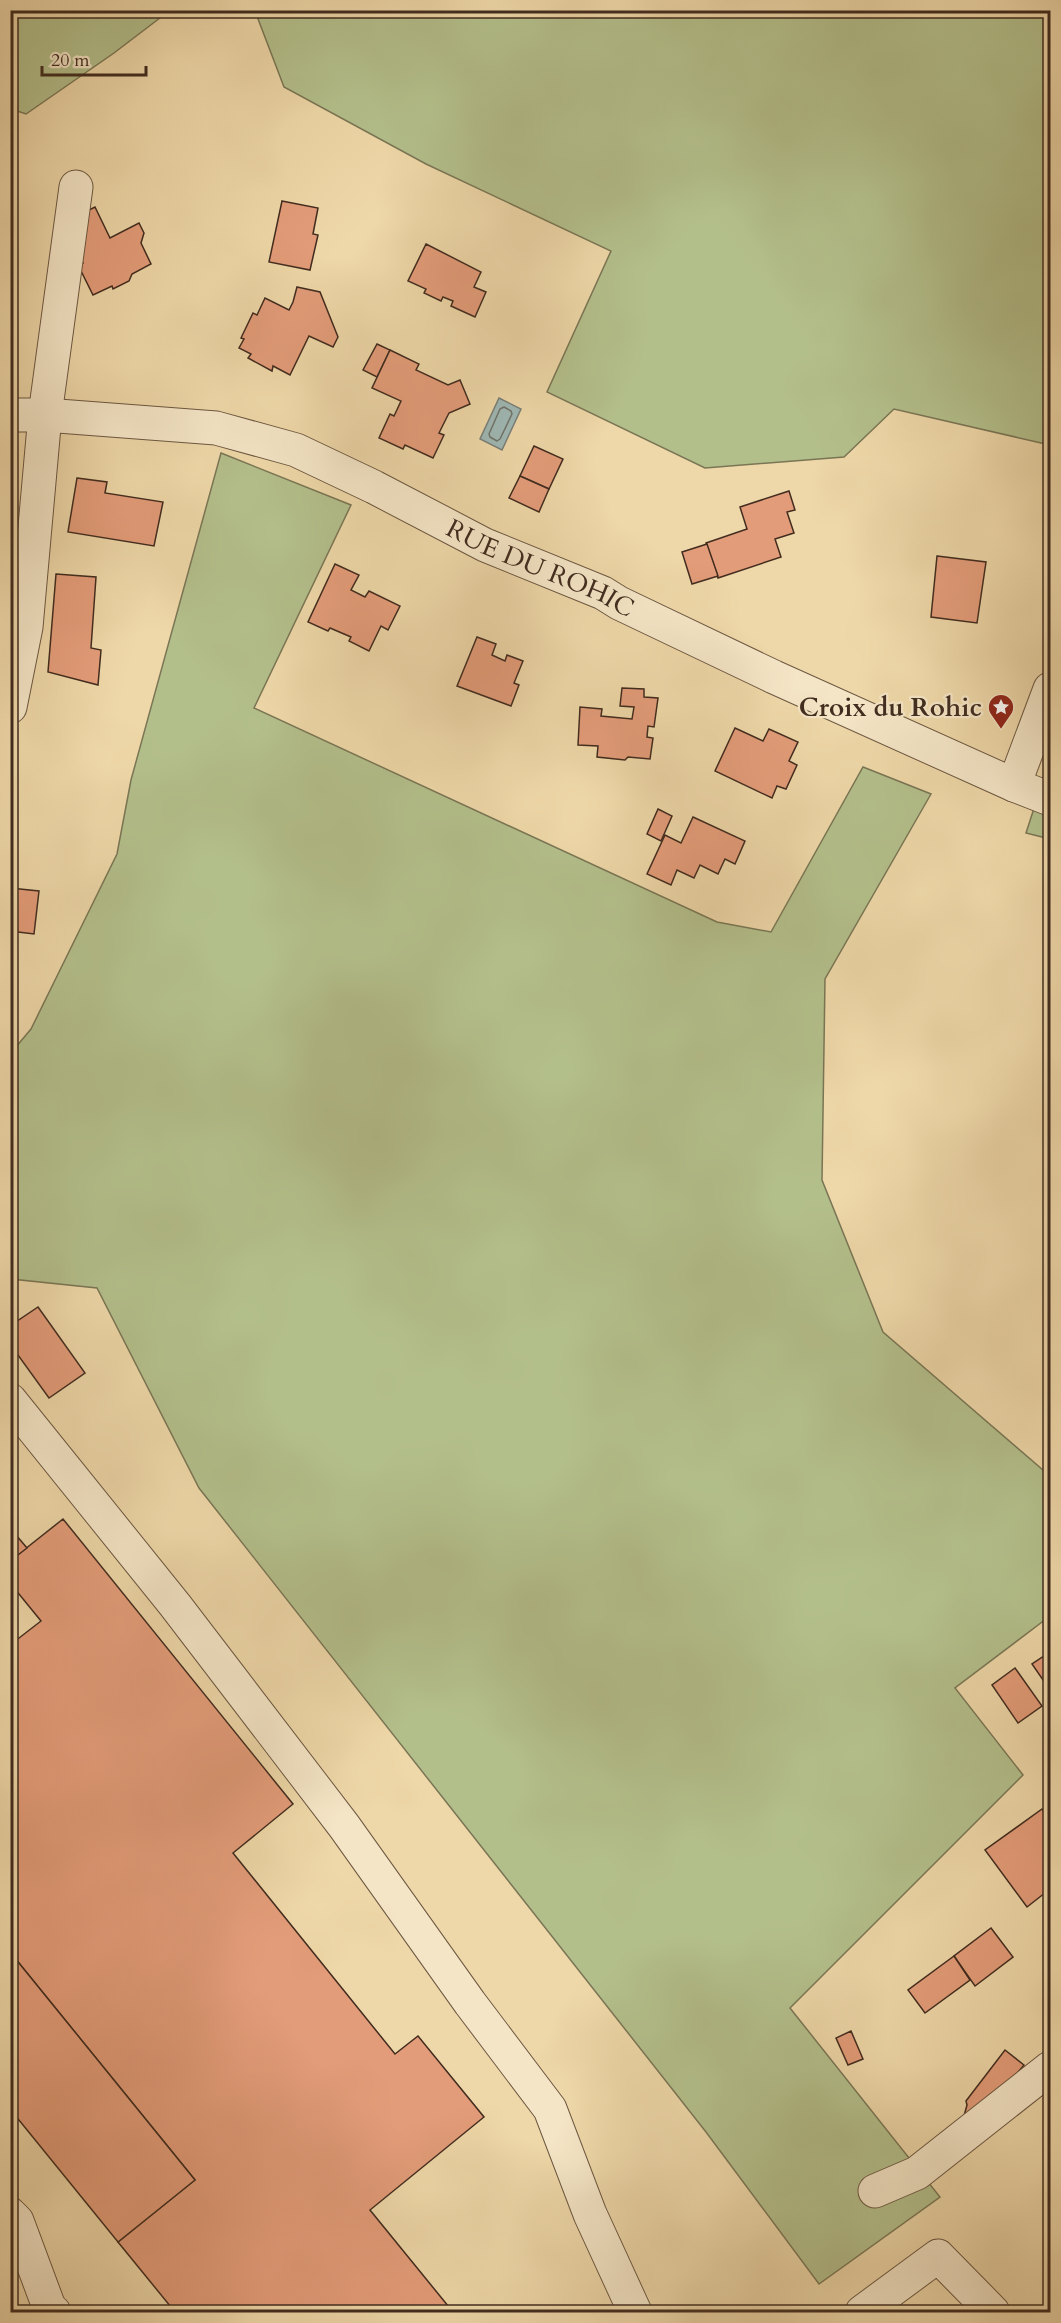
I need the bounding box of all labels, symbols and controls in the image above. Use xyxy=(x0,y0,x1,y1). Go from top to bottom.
scale bar xyxy=(42,39,146,77)
text: 20 m xyxy=(51,48,90,73)
street label: RUE DU ROHIC xyxy=(440,510,640,625)
place label: Croix du Rohic xyxy=(799,690,982,725)
place icon: Croix du Rohic xyxy=(986,692,1016,730)

